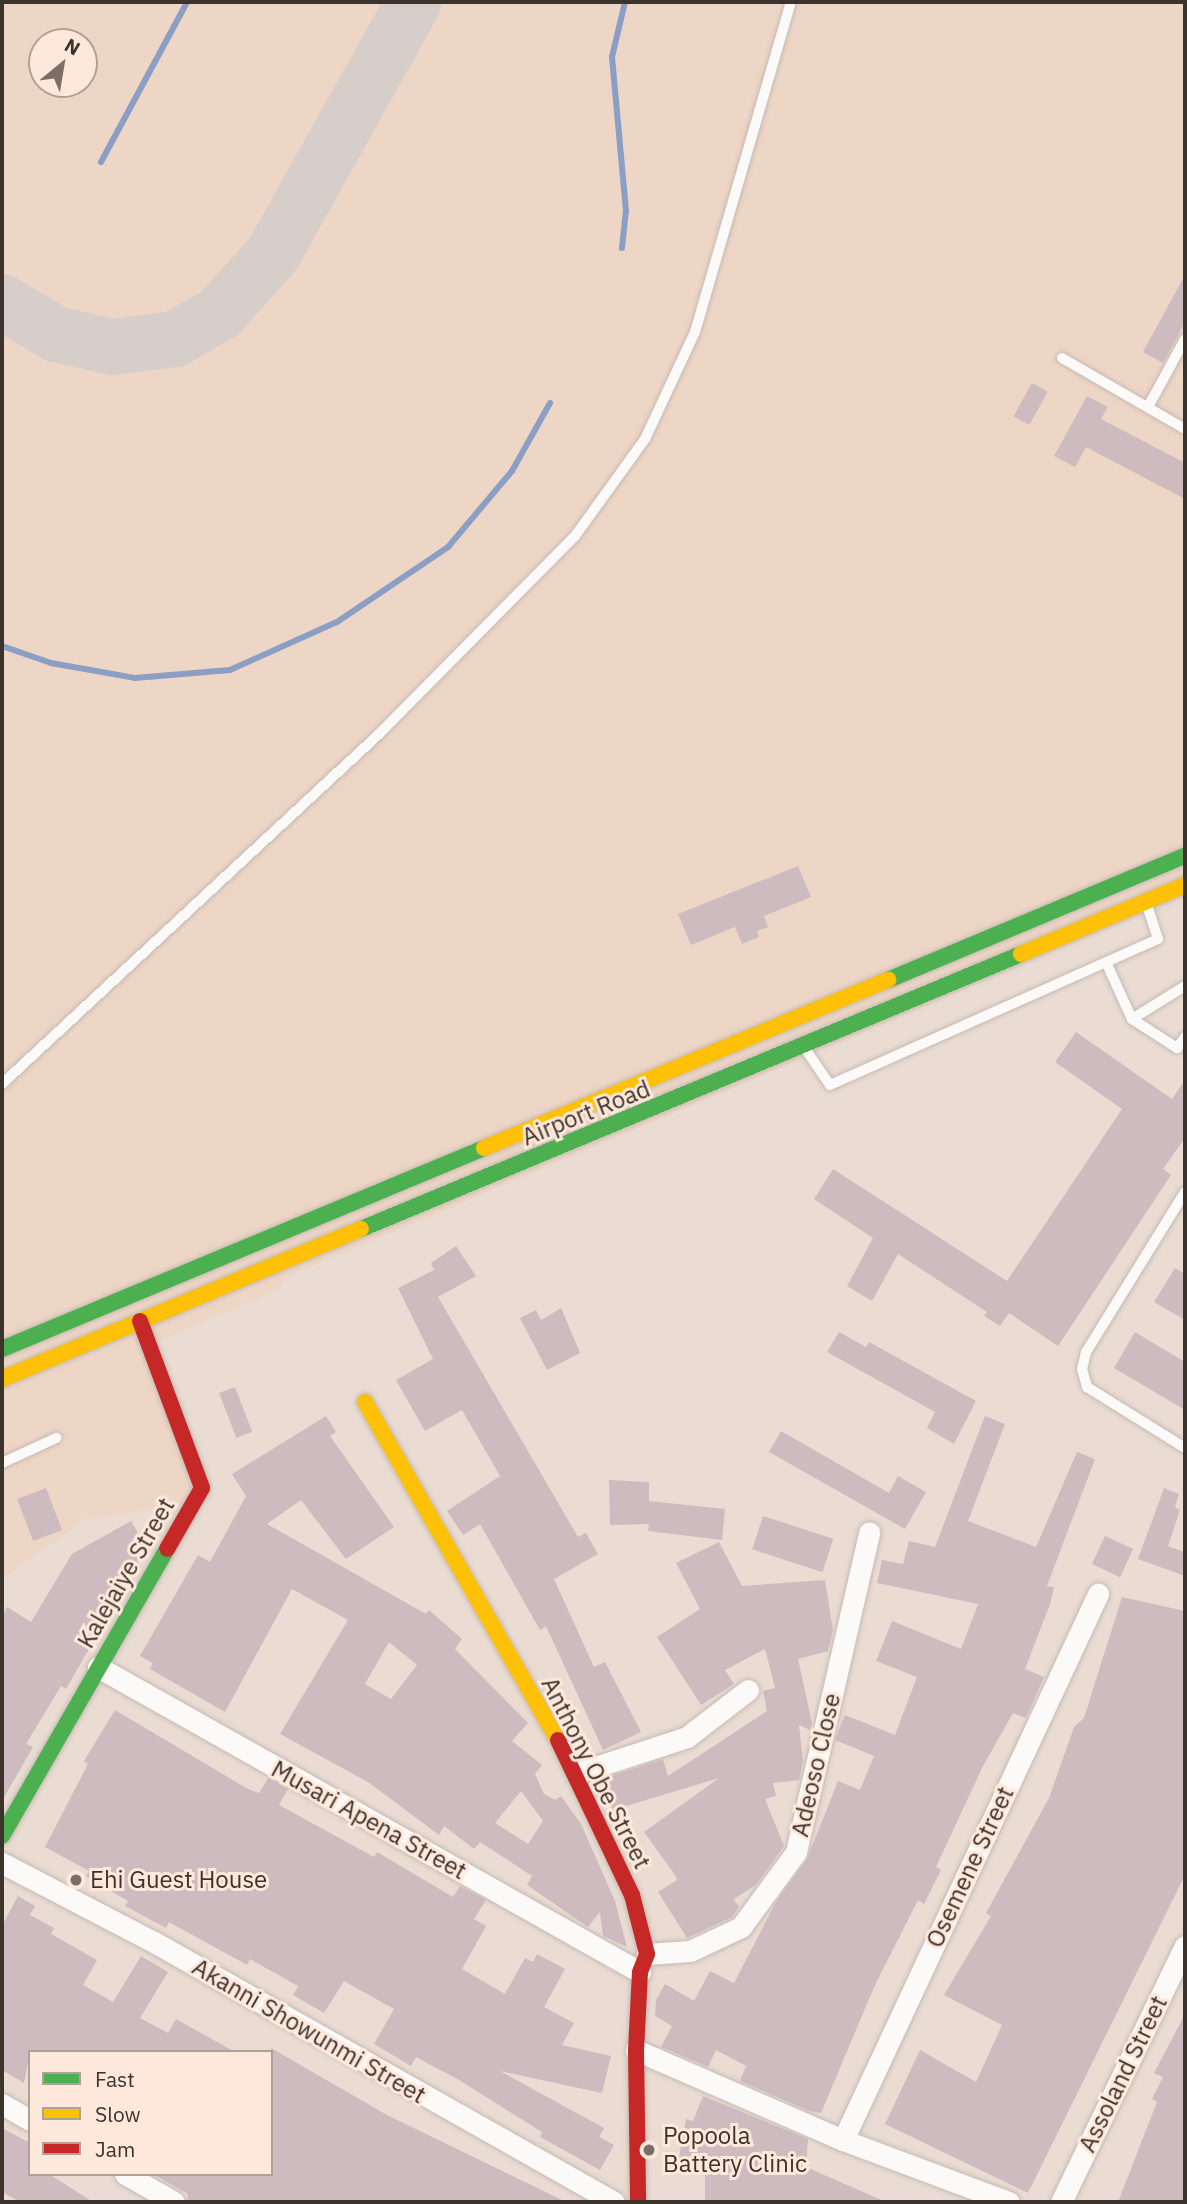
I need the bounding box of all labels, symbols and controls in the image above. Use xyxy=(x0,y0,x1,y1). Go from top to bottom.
north arrow xyxy=(28,28,98,98)
text: N xyxy=(61,33,84,60)
street label: Airport Road xyxy=(518,1074,654,1152)
street label: Kalejaiye Street xyxy=(71,1493,181,1653)
street label: Anthony Obe Street xyxy=(535,1672,657,1874)
street label: Adeoso Close xyxy=(785,1690,847,1840)
street label: Musari Apena Street xyxy=(266,1754,472,1886)
street label: Osemene Street xyxy=(920,1782,1020,1952)
place label: Ehi Guest House xyxy=(90,1866,267,1894)
marker: Ehi Guest House xyxy=(68,1872,84,1888)
street label: Akanni Showunmi Street xyxy=(187,1952,431,2110)
street label: Assoland Street xyxy=(1073,1991,1173,2157)
legend xyxy=(28,2050,273,2176)
text: Fast xyxy=(95,2065,135,2093)
text: Slow xyxy=(95,2100,141,2128)
place label: Popoola Battery Clinic xyxy=(663,2122,807,2178)
text: Jam xyxy=(95,2135,135,2163)
marker: Popoola Battery Clinic xyxy=(641,2142,657,2158)

